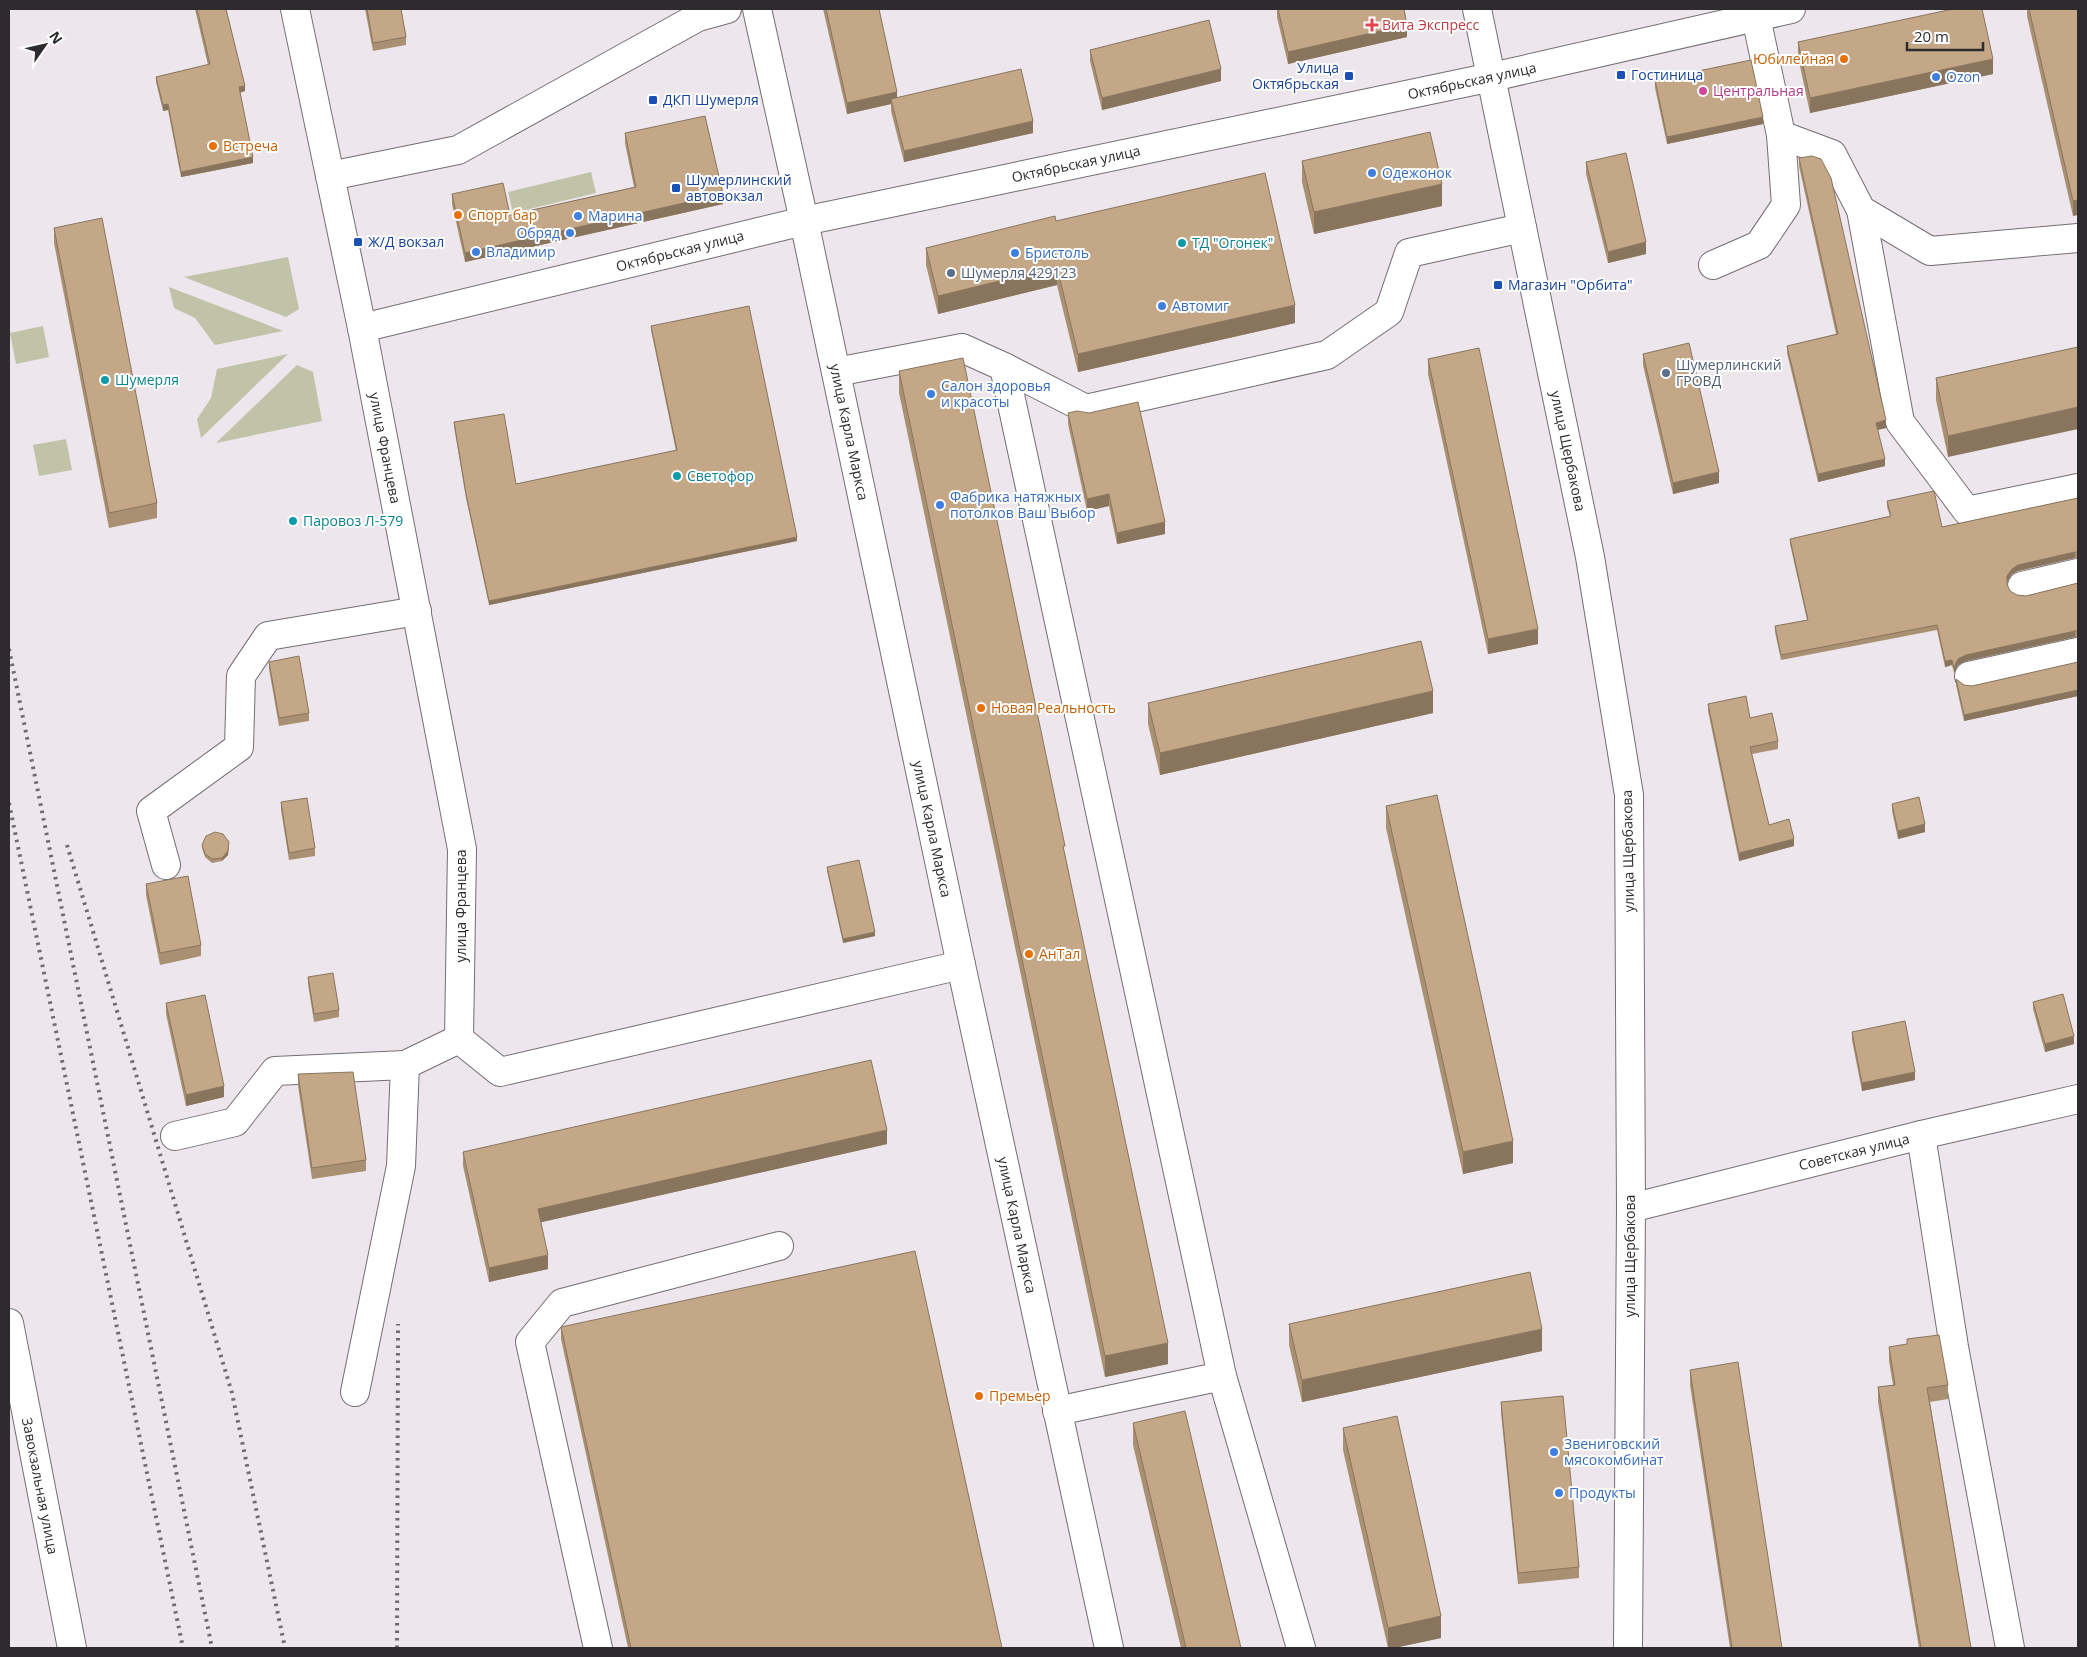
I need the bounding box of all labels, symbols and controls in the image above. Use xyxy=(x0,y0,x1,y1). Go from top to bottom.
place label: Вита Экспресс xyxy=(1382,15,1480,34)
marker: Вита Экспресс xyxy=(1366,19,1378,31)
north arrow xyxy=(20,20,70,70)
scale bar xyxy=(1907,20,1983,52)
text: 20 m xyxy=(1914,26,1949,46)
text: N xyxy=(45,27,67,47)
place label: Юбилейная xyxy=(1753,49,1834,68)
marker: Юбилейная xyxy=(1838,53,1850,65)
place label: Улица Октябрьская xyxy=(1252,58,1339,93)
street label: Октябрьская улица xyxy=(1406,58,1538,103)
place label: Гостиница xyxy=(1631,65,1703,84)
place label: Ozon xyxy=(1946,67,1980,86)
marker: Гостиница xyxy=(1615,69,1627,81)
marker: Улица Октябрьская xyxy=(1343,70,1355,82)
marker: Ozon xyxy=(1930,71,1942,83)
place label: Центральная xyxy=(1713,81,1804,100)
marker: Центральная xyxy=(1697,85,1709,97)
place label: ДКП Шумерля xyxy=(663,90,759,109)
marker: ДКП Шумерля xyxy=(647,94,659,106)
place label: Встреча xyxy=(223,136,278,155)
marker: Встреча xyxy=(207,140,219,152)
street label: Октябрьская улица xyxy=(1010,141,1142,186)
place label: Одежонок xyxy=(1382,163,1453,182)
marker: Одежонок xyxy=(1366,167,1378,179)
place label: Шумерлинский автовокзал xyxy=(686,170,792,205)
marker: Шумерлинский автовокзал xyxy=(670,182,682,194)
place label: Спорт бар xyxy=(468,205,537,224)
place label: Марина xyxy=(588,206,642,225)
marker: Спорт бар xyxy=(452,209,464,221)
marker: Марина xyxy=(572,210,584,222)
place label: Обряд xyxy=(516,223,560,242)
street label: Октябрьская улица xyxy=(614,225,746,276)
marker: Обряд xyxy=(564,227,576,239)
place label: Ж/Д вокзал xyxy=(368,232,444,251)
place label: ТД "Огонек" xyxy=(1192,233,1273,252)
marker: Ж/Д вокзал xyxy=(352,236,364,248)
marker: ТД "Огонек" xyxy=(1176,237,1188,249)
place label: Владимир xyxy=(486,242,556,261)
place label: Бристоль xyxy=(1025,243,1089,262)
marker: Владимир xyxy=(470,246,482,258)
marker: Бристоль xyxy=(1009,247,1021,259)
place label: Шумерля 429123 xyxy=(961,263,1077,282)
marker: Шумерля 429123 xyxy=(945,267,957,279)
place label: Магазин "Орбита" xyxy=(1508,275,1633,294)
marker: Магазин "Орбита" xyxy=(1492,279,1504,291)
place label: Автомиг xyxy=(1172,296,1229,315)
marker: Автомиг xyxy=(1156,300,1168,312)
place label: Шумерлинский ГРОВД xyxy=(1676,355,1782,390)
street label: улица Карла Маркса xyxy=(826,362,873,502)
marker: Шумерлинский ГРОВД xyxy=(1660,367,1672,379)
place label: Шумерля xyxy=(115,370,179,389)
marker: Шумерля xyxy=(99,374,111,386)
place label: Салон здоровья и красоты xyxy=(941,376,1051,411)
marker: Салон здоровья и красоты xyxy=(925,388,937,400)
street label: улица Щербакова xyxy=(1546,389,1591,513)
street label: улица Францева xyxy=(365,391,406,505)
place label: Светофор xyxy=(687,466,754,485)
marker: Светофор xyxy=(671,470,683,482)
place label: Фабрика натяжных потолков Ваш Выбор xyxy=(950,487,1095,522)
marker: Фабрика натяжных потолков Ваш Выбор xyxy=(934,499,946,511)
place label: Паровоз Л-579 xyxy=(303,511,403,530)
marker: Паровоз Л-579 xyxy=(287,515,299,527)
place label: Новая Реальность xyxy=(991,698,1116,717)
marker: Новая Реальность xyxy=(975,702,987,714)
street label: улица Карла Маркса xyxy=(909,759,956,899)
street label: улица Щербакова xyxy=(1617,790,1638,912)
street label: улица Францева xyxy=(451,850,470,962)
place label: АнТал xyxy=(1039,944,1080,963)
marker: АнТал xyxy=(1023,948,1035,960)
street label: Советская улица xyxy=(1797,1129,1911,1174)
street label: улица Карла Маркса xyxy=(994,1155,1041,1295)
street label: улица Щербакова xyxy=(1620,1195,1639,1317)
place label: Премьер xyxy=(989,1386,1051,1405)
marker: Премьер xyxy=(973,1390,985,1402)
street label: Завокзальная улица xyxy=(18,1416,63,1556)
place label: Звениговский мясокомбинат xyxy=(1564,1434,1664,1469)
marker: Звениговский мясокомбинат xyxy=(1548,1446,1560,1458)
place label: Продукты xyxy=(1569,1483,1636,1502)
marker: Продукты xyxy=(1553,1487,1565,1499)

